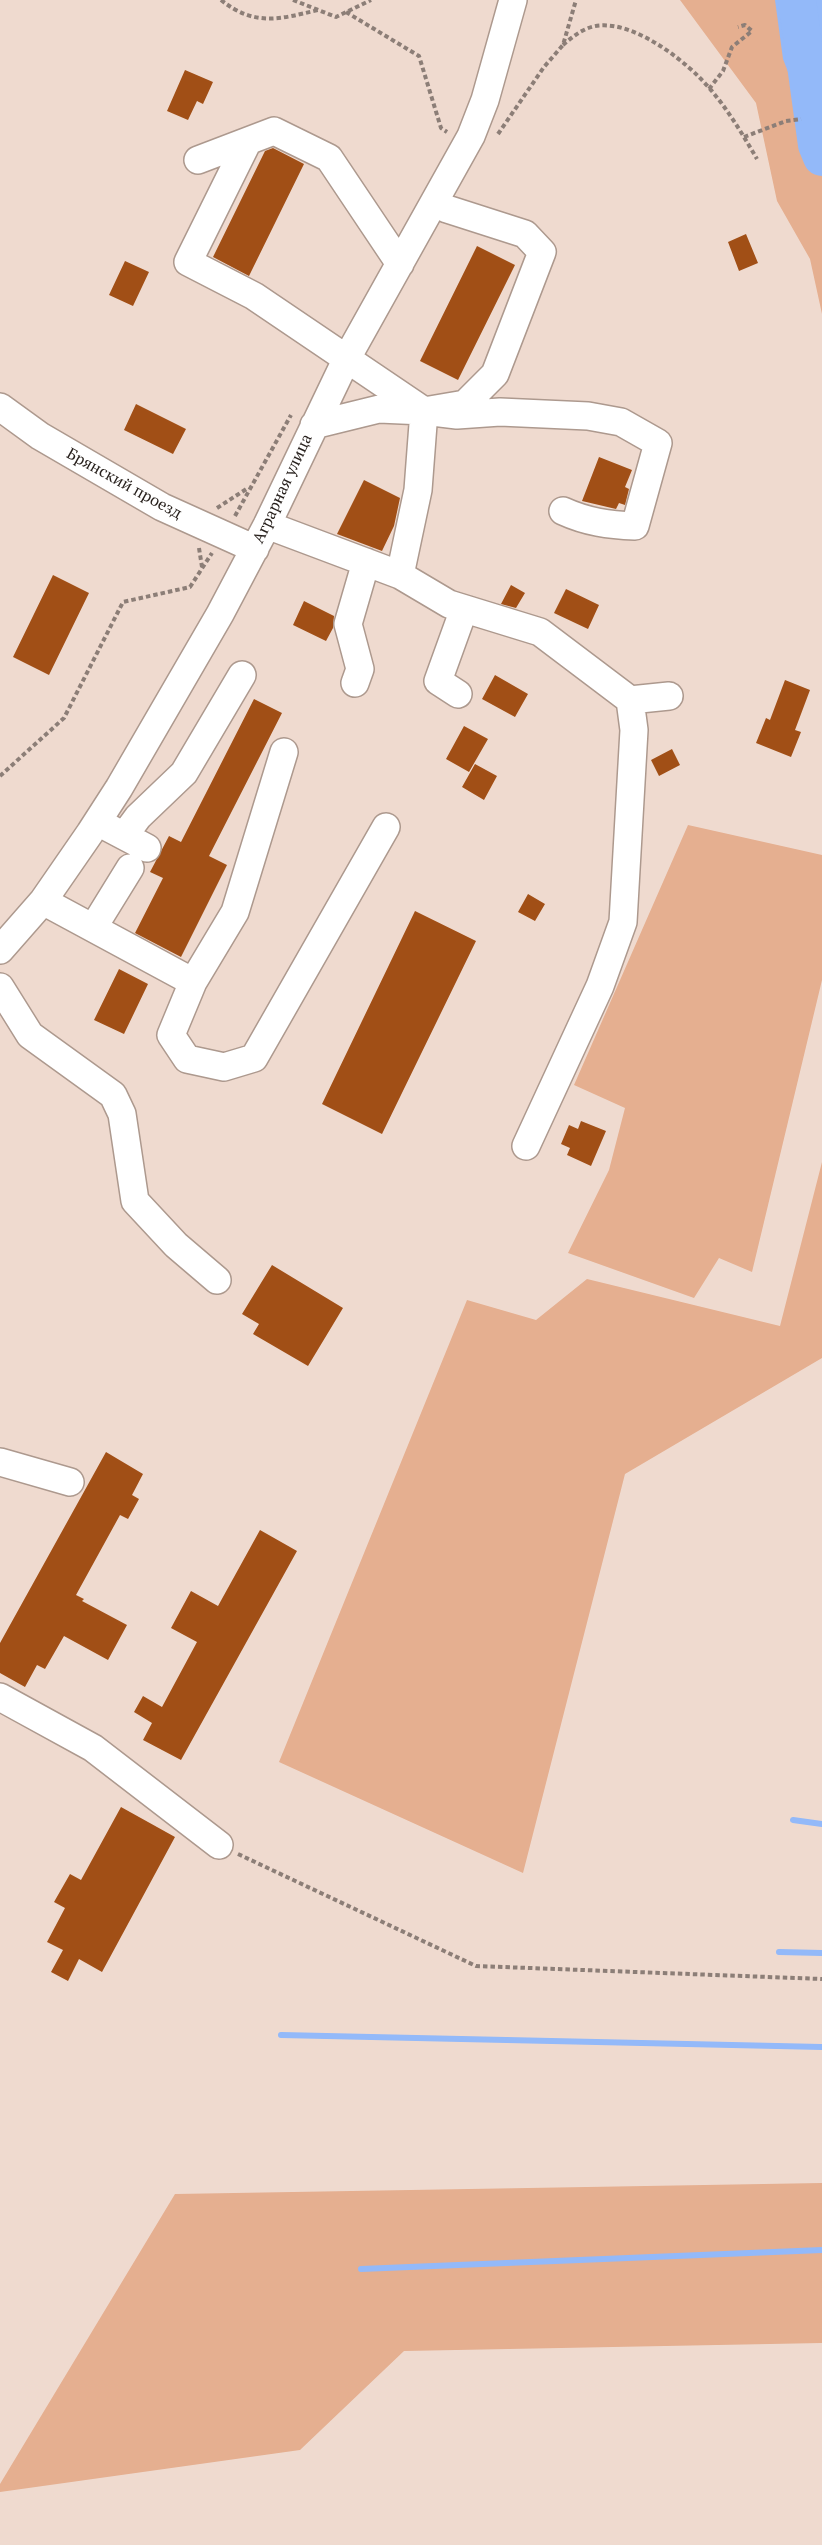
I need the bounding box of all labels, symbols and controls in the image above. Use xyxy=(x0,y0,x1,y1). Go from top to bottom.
street label: Аграрная улица xyxy=(249,431,317,547)
street label: Брянский проезд xyxy=(63,444,185,524)

